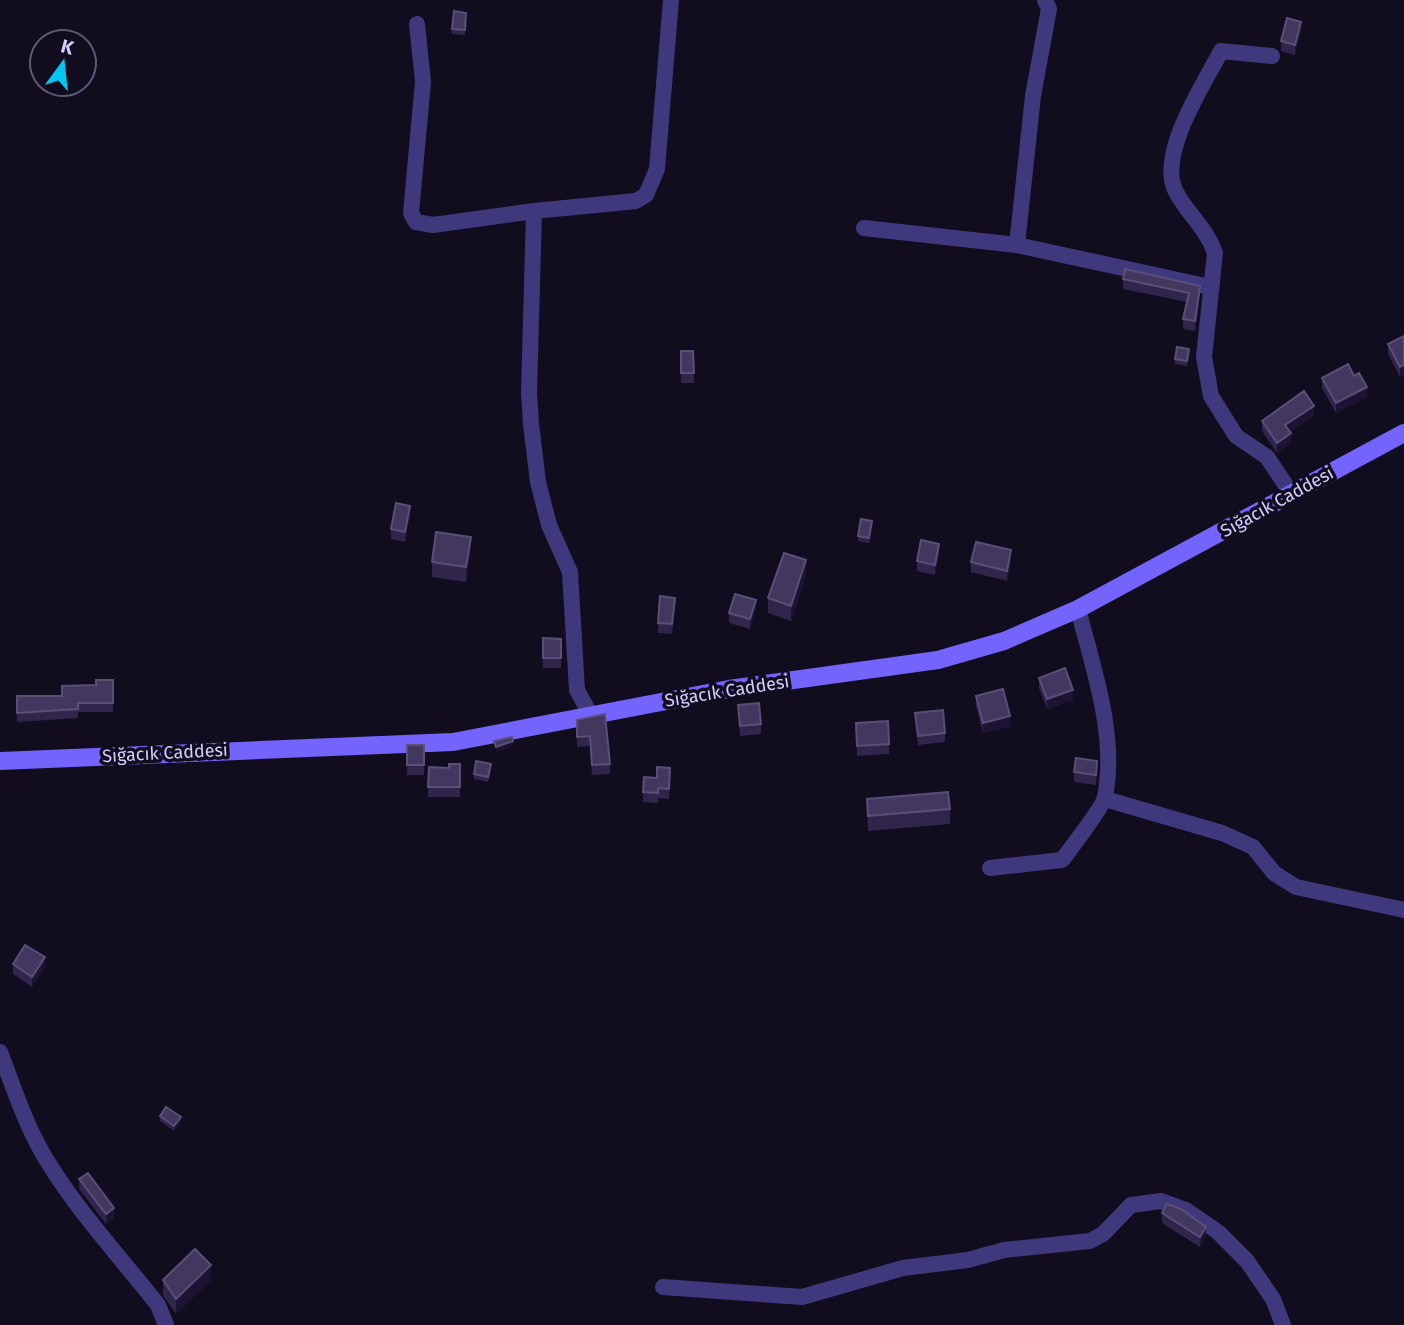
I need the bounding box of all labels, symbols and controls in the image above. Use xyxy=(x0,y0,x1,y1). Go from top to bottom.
north arrow xyxy=(28,28,98,98)
text: K xyxy=(58,34,77,60)
street label: Sığacık Caddesi xyxy=(1217,462,1337,542)
street label: Sığacık Caddesi xyxy=(663,670,791,712)
street label: Sığacık Caddesi xyxy=(102,739,228,767)

